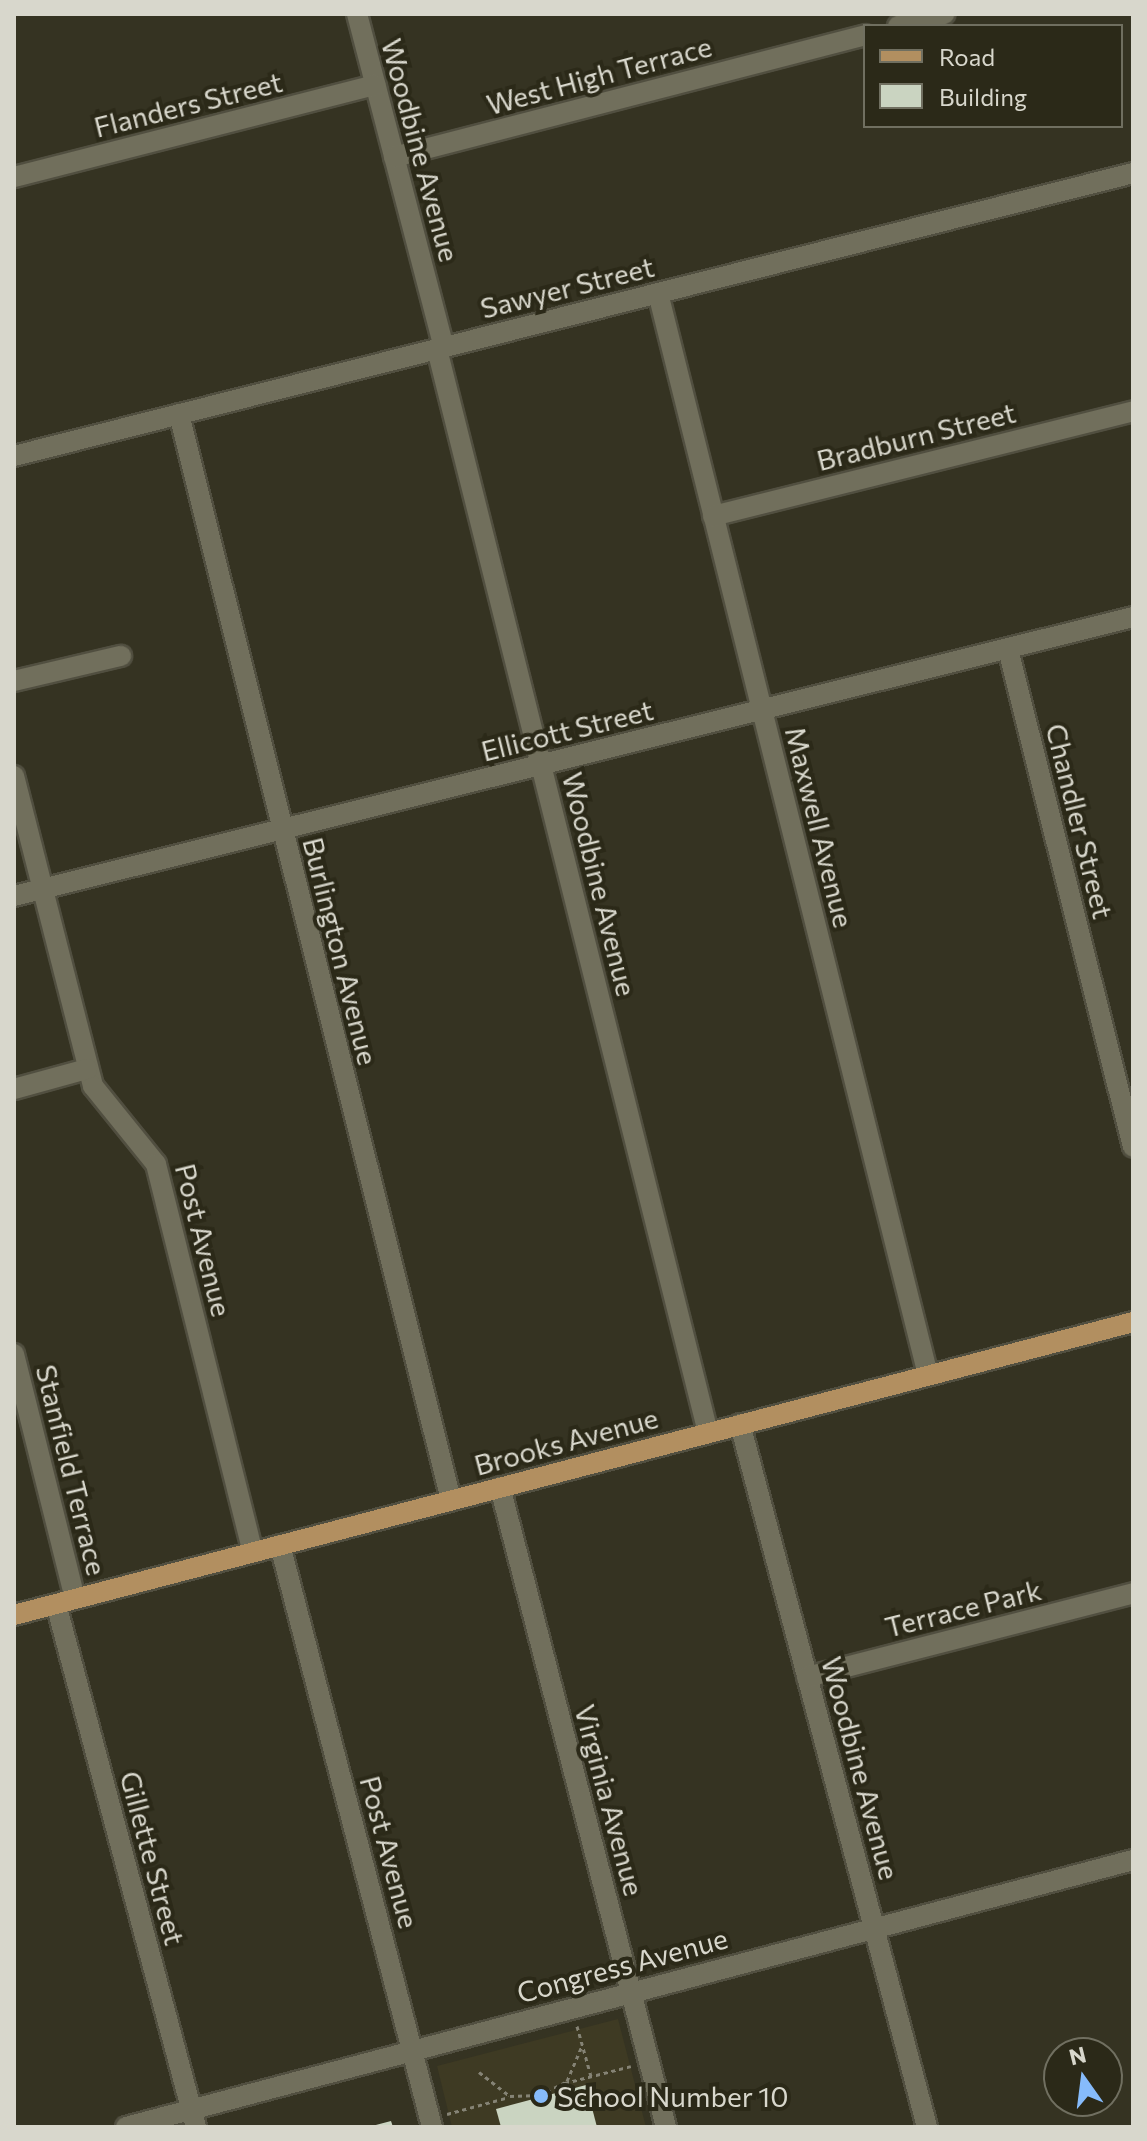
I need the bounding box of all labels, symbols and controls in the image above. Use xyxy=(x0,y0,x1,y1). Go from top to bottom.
legend xyxy=(863,24,1123,128)
street label: West High Terrace xyxy=(483,29,715,121)
street label: Woodbine Avenue xyxy=(375,35,467,265)
text: Road xyxy=(939,42,995,71)
street label: Flanders Street xyxy=(90,64,286,144)
text: Building xyxy=(939,82,1027,111)
street label: Sawyer Street xyxy=(477,249,657,325)
street label: Bradburn Street xyxy=(813,395,1019,477)
street label: Ellicott Street xyxy=(478,692,656,768)
street label: Chandler Street xyxy=(1040,720,1120,922)
street label: Maxwell Avenue xyxy=(779,723,861,931)
street label: Woodbine Avenue xyxy=(556,769,644,999)
street label: Burlington Avenue xyxy=(296,834,386,1068)
street label: Post Avenue xyxy=(169,1160,239,1320)
street label: Stanfield Terrace xyxy=(30,1361,114,1579)
street label: Brooks Avenue xyxy=(470,1400,662,1482)
street label: Terrace Park xyxy=(881,1572,1045,1644)
street label: Woodbine Avenue xyxy=(815,1653,907,1883)
street label: Virginia Avenue xyxy=(568,1701,652,1899)
street label: Gillette Street xyxy=(114,1767,192,1949)
street label: Post Avenue xyxy=(354,1772,426,1932)
street label: Congress Avenue xyxy=(513,1921,731,2009)
north arrow xyxy=(1043,2037,1123,2117)
text: N xyxy=(1066,2040,1089,2070)
place label: School Number 10 xyxy=(557,2079,789,2113)
marker: School Number 10 xyxy=(532,2087,550,2105)

